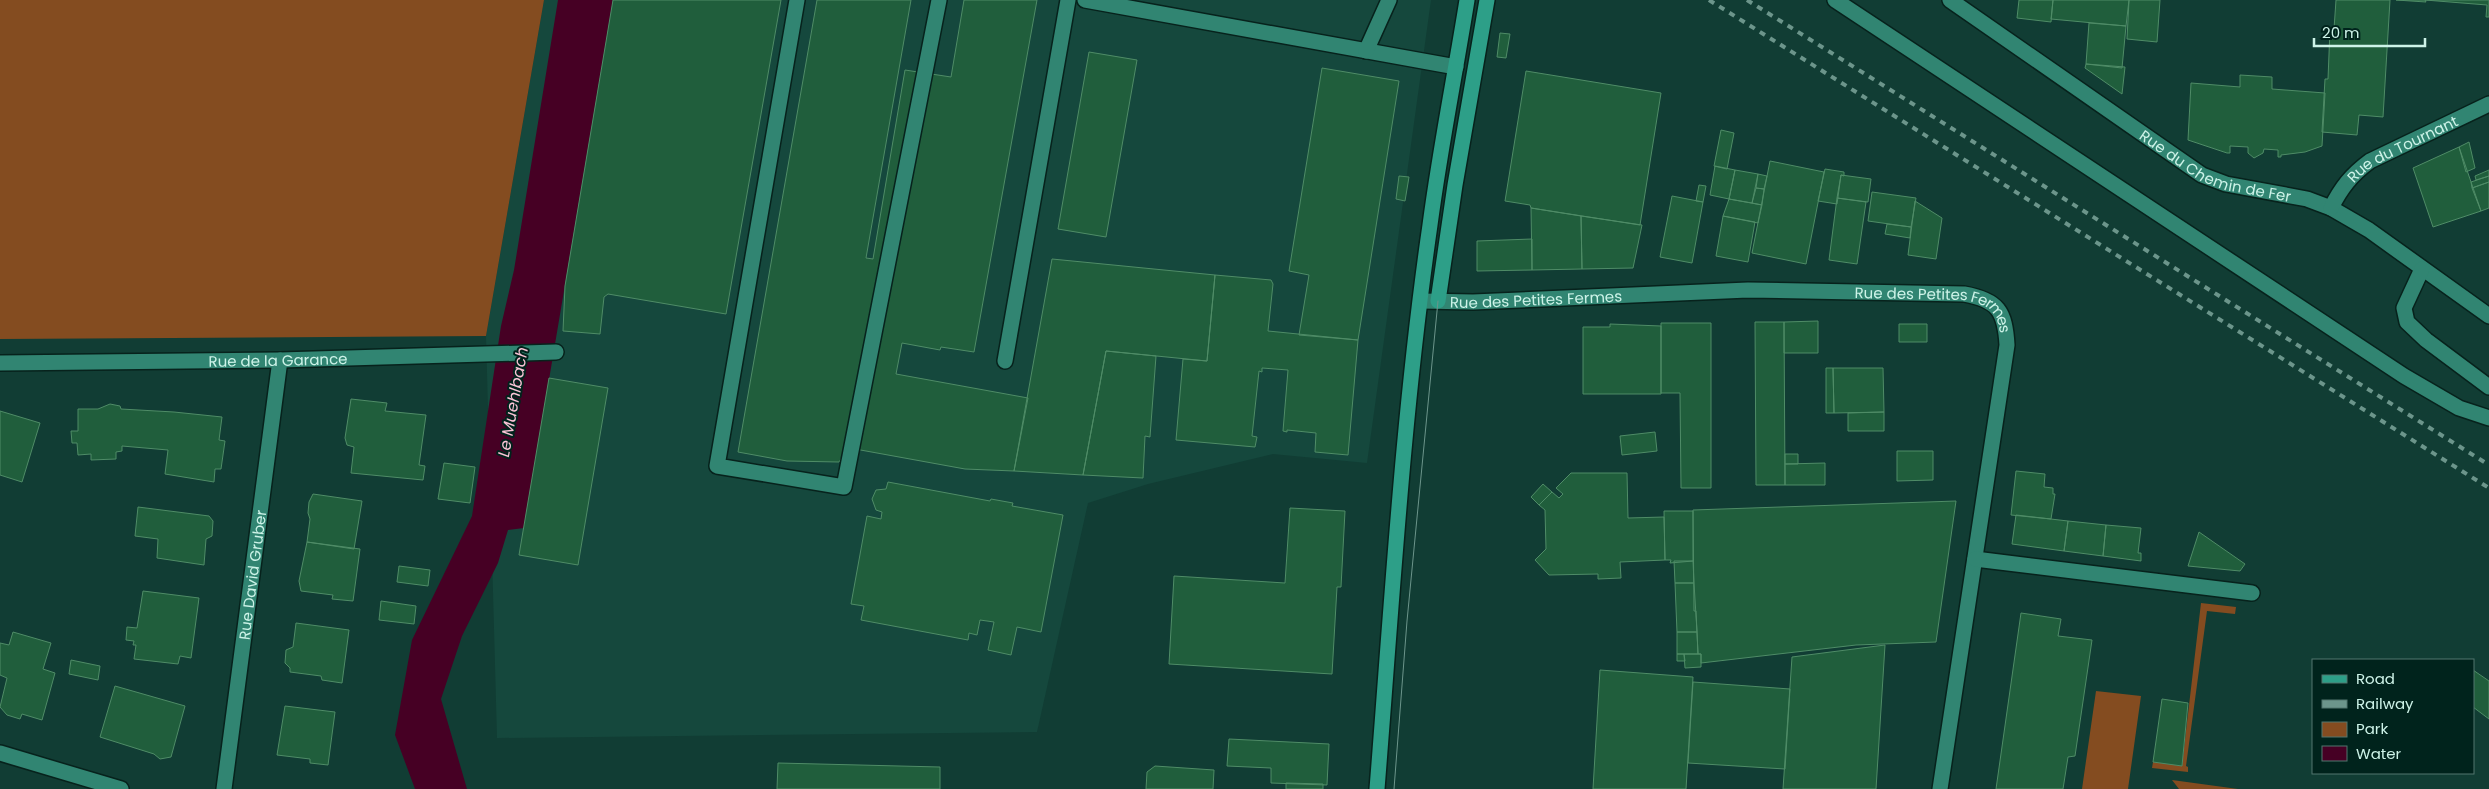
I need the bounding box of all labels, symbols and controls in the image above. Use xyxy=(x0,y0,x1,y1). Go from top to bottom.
scale bar xyxy=(2314,15,2425,47)
text: 20 m xyxy=(2322,22,2360,43)
street label: Rue du Tournant xyxy=(2342,110,2461,187)
street label: Rue du Chemin de Fer xyxy=(2136,125,2293,206)
street label: Rue des Petites Fermes xyxy=(1854,281,2016,334)
street label: Rue des Petites Fermes xyxy=(1450,285,1623,313)
water label: Le Muehlbach xyxy=(492,345,534,459)
street label: Rue de la Garance xyxy=(208,348,348,371)
street label: Rue David Gruber xyxy=(233,508,271,641)
legend xyxy=(2312,659,2474,774)
text: Road xyxy=(2356,668,2395,689)
text: Railway xyxy=(2356,693,2414,714)
text: Park xyxy=(2356,718,2388,739)
text: Water xyxy=(2356,743,2402,764)

